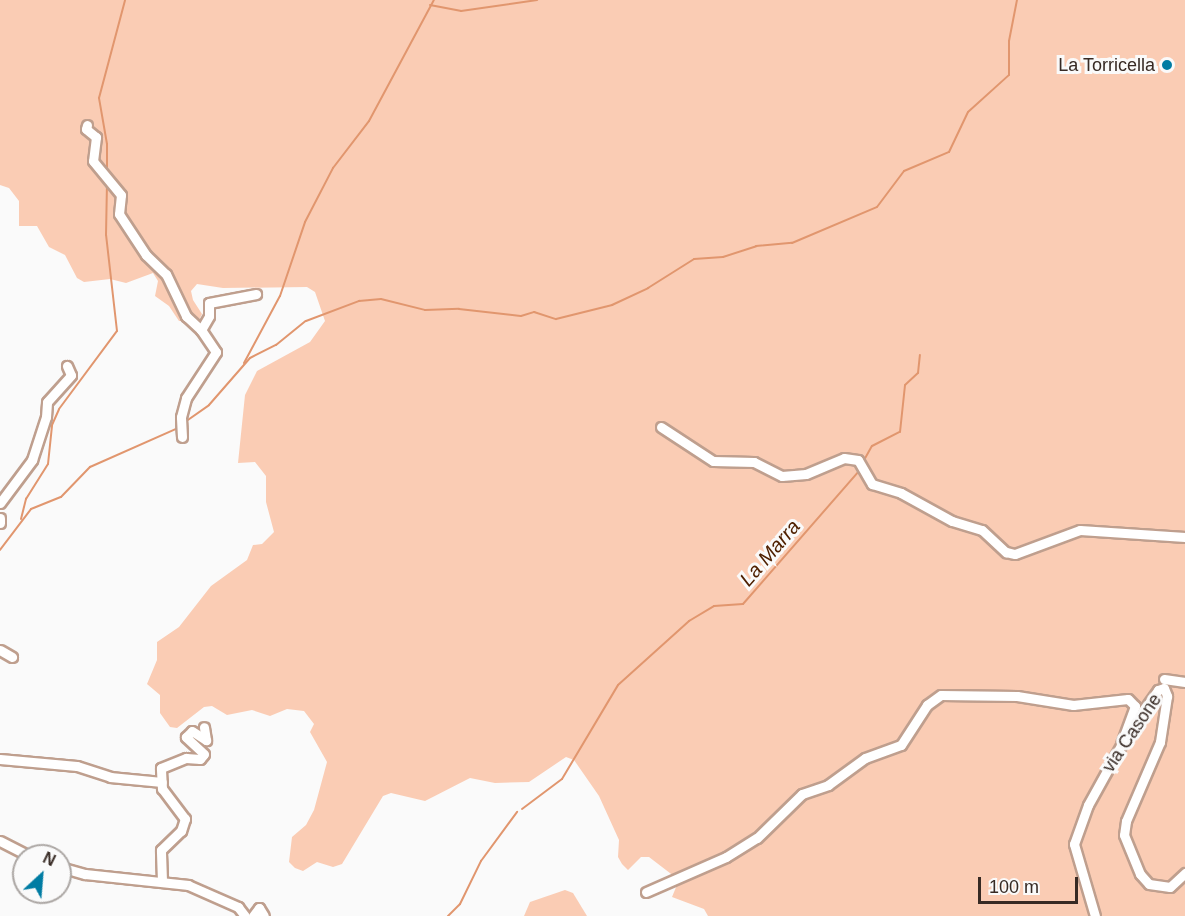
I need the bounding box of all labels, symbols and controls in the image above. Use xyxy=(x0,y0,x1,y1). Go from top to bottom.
place label: La Torricella xyxy=(1058,54,1155,76)
marker: La Torricella xyxy=(1160,58,1174,72)
water label: La Marra xyxy=(735,515,805,591)
street label: via Casone xyxy=(1098,690,1166,776)
north arrow xyxy=(12,844,72,904)
text: N xyxy=(40,849,58,869)
scale bar xyxy=(981,865,1082,903)
text: 100 m xyxy=(989,877,1039,897)

